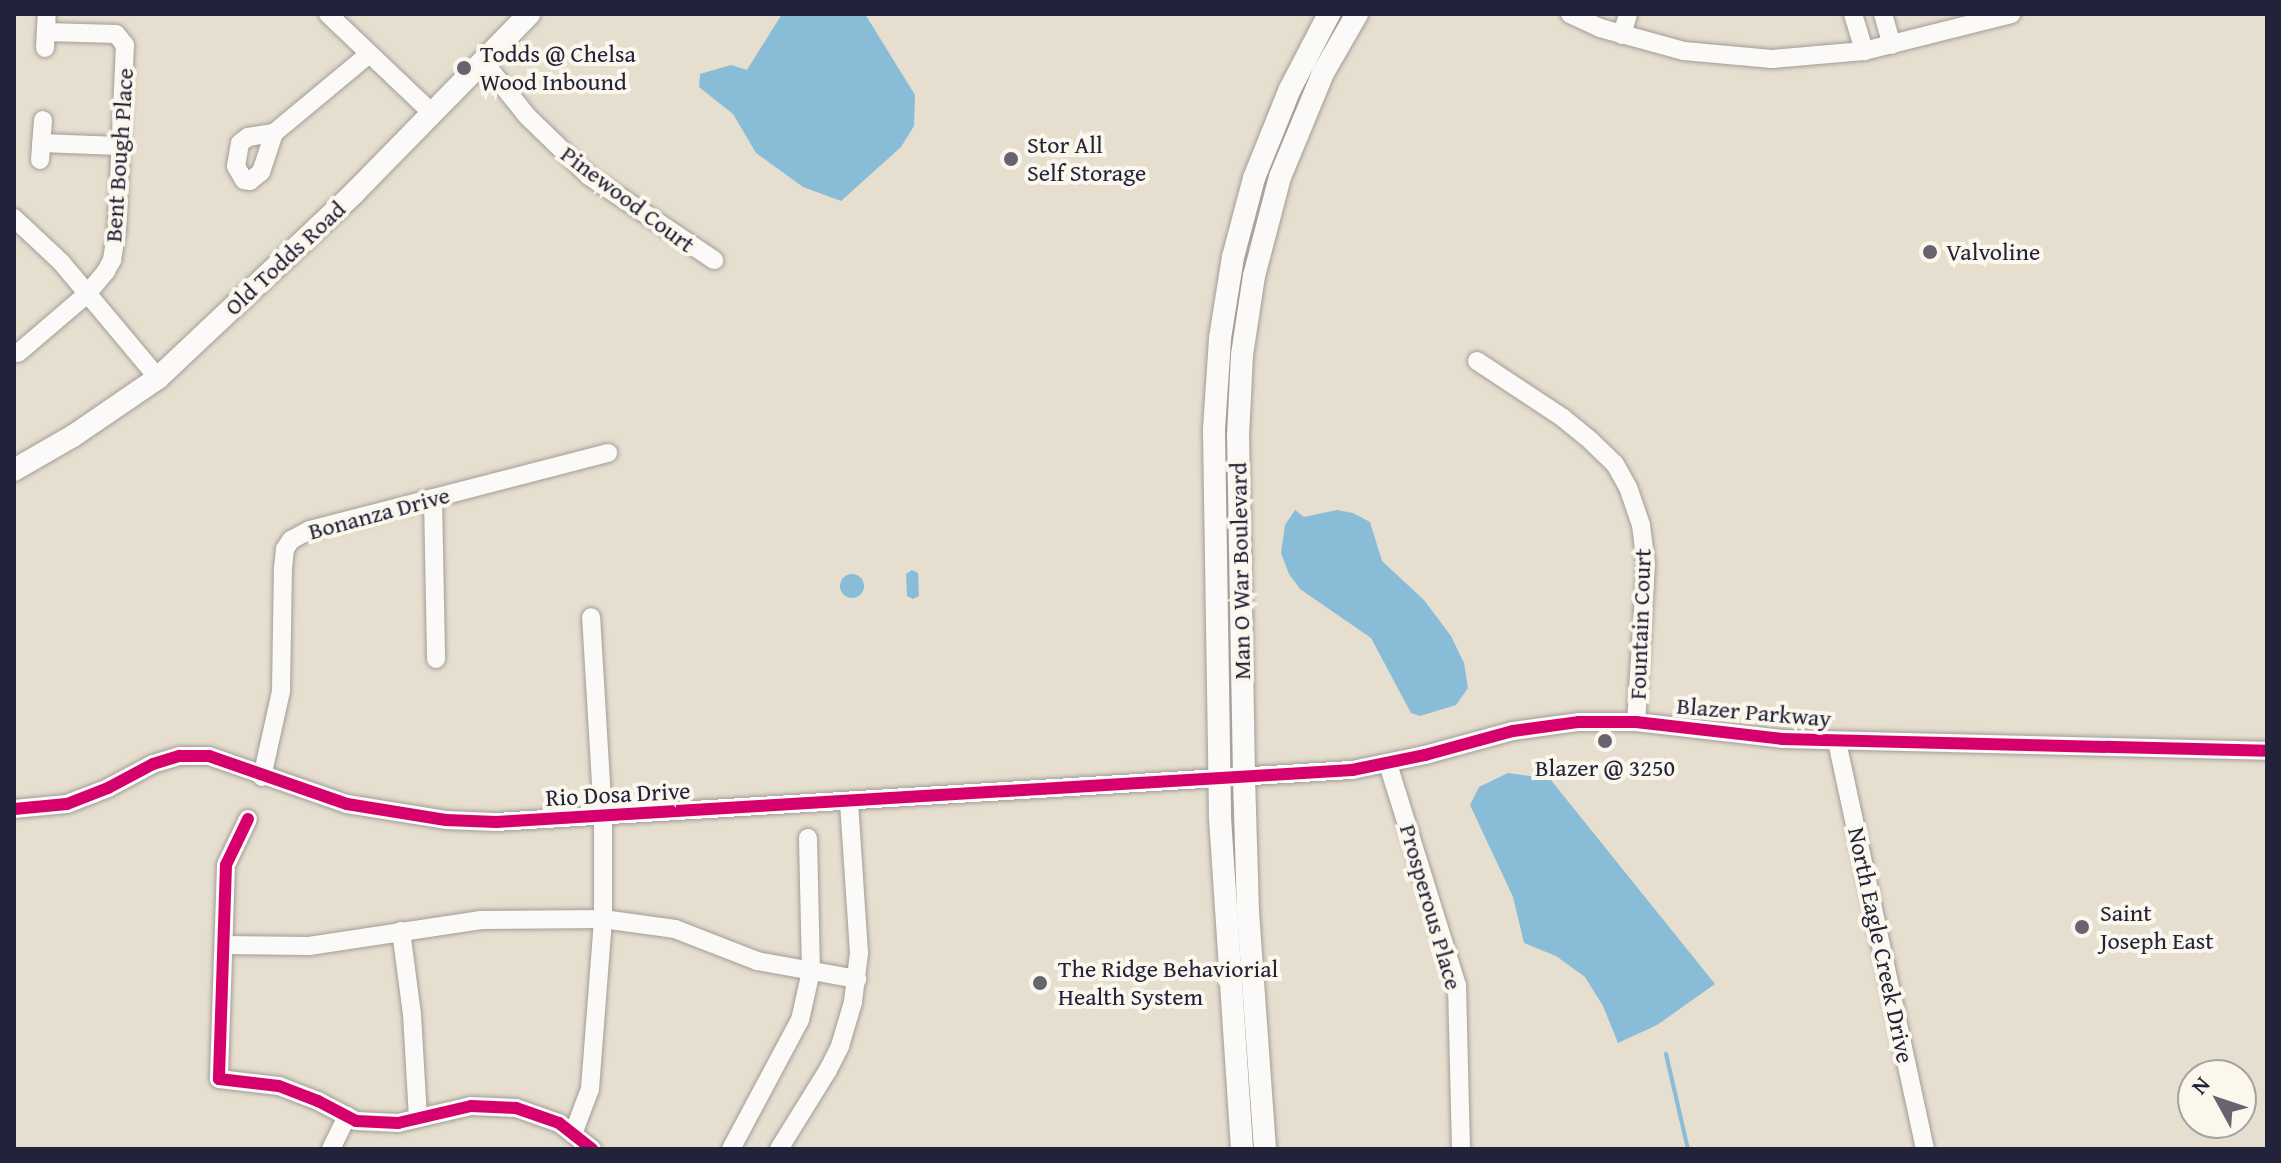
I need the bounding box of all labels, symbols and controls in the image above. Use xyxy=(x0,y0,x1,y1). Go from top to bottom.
place label: Todds @ Chelsa Wood Inbound xyxy=(480,40,636,96)
marker: Todds @ Chelsa Wood Inbound xyxy=(455,59,473,77)
street label: Bent Bough Place xyxy=(99,67,139,243)
place label: Stor All Self Storage xyxy=(1027,131,1146,187)
street label: Pinewood Court xyxy=(555,139,701,259)
marker: Stor All Self Storage xyxy=(1002,150,1020,168)
street label: Old Todds Road xyxy=(219,195,351,321)
place label: Valvoline xyxy=(1946,238,2040,266)
marker: Valvoline xyxy=(1921,243,1939,261)
street label: Man O War Boulevard xyxy=(1224,462,1256,680)
street label: Bonanza Drive xyxy=(305,480,453,546)
street label: Fountain Court xyxy=(1623,548,1657,700)
street label: Blazer Parkway xyxy=(1676,691,1832,733)
marker: Blazer @ 3250 xyxy=(1596,732,1614,750)
place label: Blazer @ 3250 xyxy=(1535,754,1675,782)
street label: Rio Dosa Drive xyxy=(545,776,691,812)
street label: Prosperous Place xyxy=(1394,821,1468,993)
street label: North Eagle Creek Drive xyxy=(1842,825,1920,1065)
place label: Saint Joseph East xyxy=(2100,899,2214,955)
marker: Saint Joseph East xyxy=(2071,916,2093,938)
place label: The Ridge Behaviorial Health System xyxy=(1058,955,1278,1011)
marker: The Ridge Behaviorial Health System xyxy=(1029,972,1051,994)
north arrow xyxy=(2177,1059,2257,1139)
text: N xyxy=(2183,1069,2217,1101)

